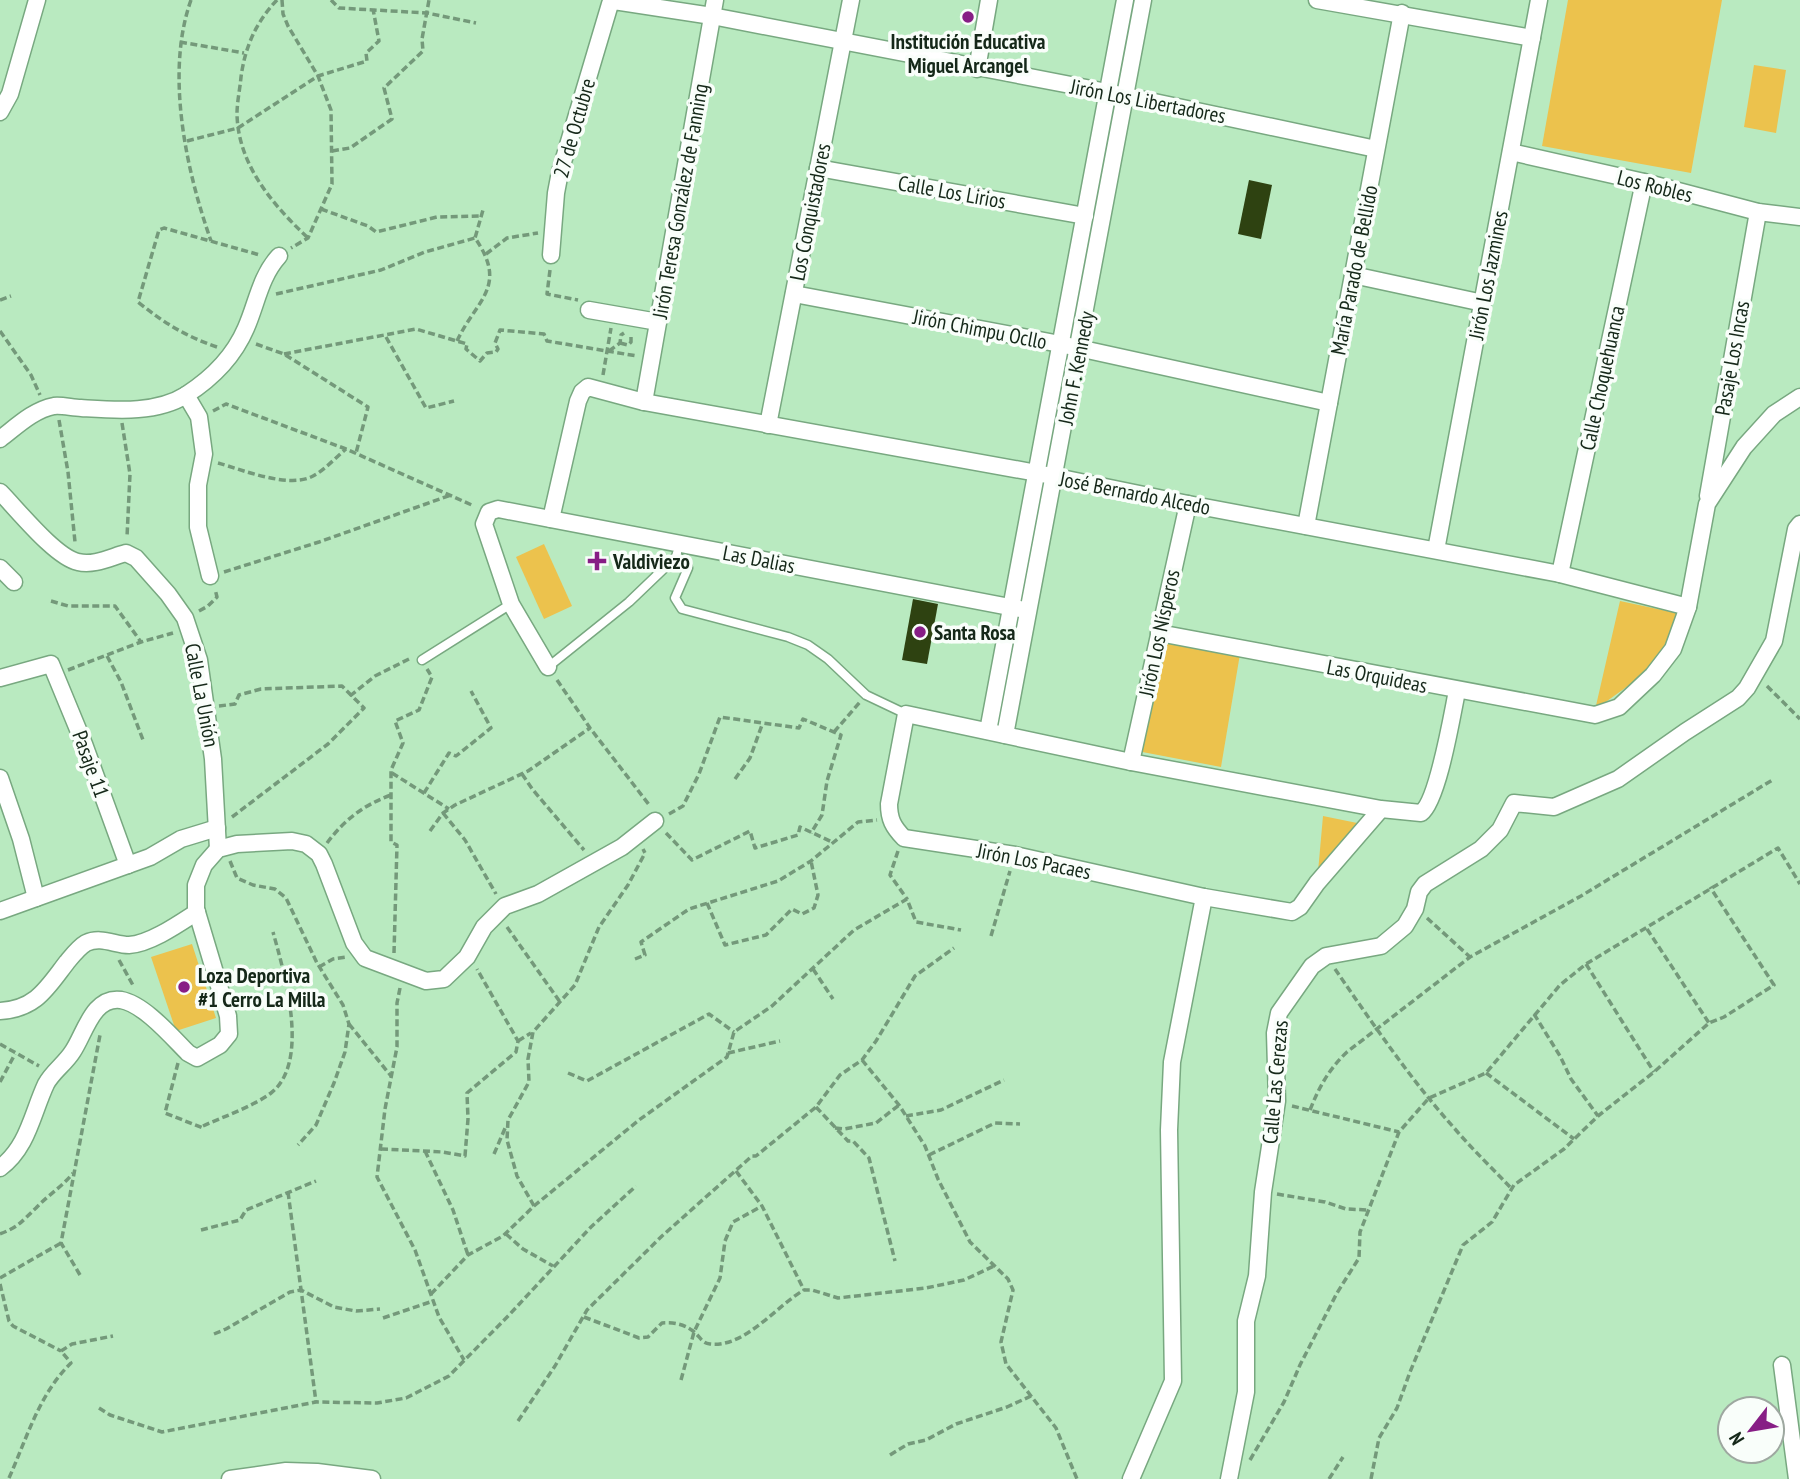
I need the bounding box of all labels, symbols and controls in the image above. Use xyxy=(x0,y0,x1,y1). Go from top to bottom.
marker: Institución Educativa Miguel Arcangel xyxy=(960,9,976,25)
place label: Institución Educativa Miguel Arcangel xyxy=(891,28,1046,79)
street label: Jirón Los Libertadores xyxy=(1067,73,1228,129)
street label: 27 de Octubre xyxy=(547,75,601,181)
street label: Jirón Teresa González de Fanning xyxy=(646,82,714,321)
street label: Los Conquistadores xyxy=(783,141,837,283)
street label: Los Robles xyxy=(1615,164,1695,208)
street label: Calle Los Lirios xyxy=(896,169,1008,215)
street label: María Parado de Bellido xyxy=(1324,183,1384,357)
street label: Jirón Los Jazmines xyxy=(1462,208,1514,343)
street label: Pasaje Los Incas xyxy=(1709,299,1755,417)
street label: Jirón Chimpu Ocllo xyxy=(910,303,1049,355)
street label: Calle Choquehuanca xyxy=(1573,303,1631,453)
street label: John F. Kennedy xyxy=(1052,309,1100,428)
street label: José Bernardo Alcedo xyxy=(1056,465,1213,521)
street label: Las Dalias xyxy=(721,539,797,579)
place label: Valdiviezo xyxy=(612,548,690,575)
marker: Valdiviezo xyxy=(587,551,607,571)
street label: Jirón Los Nísperos xyxy=(1132,567,1186,700)
place label: Santa Rosa xyxy=(934,619,1016,646)
marker: Santa Rosa xyxy=(912,624,928,640)
street label: Calle La Unión xyxy=(179,641,225,749)
street label: Las Orquideas xyxy=(1325,653,1429,699)
street label: Pasaje 11 xyxy=(66,727,116,801)
street label: Jirón Los Pacaes xyxy=(974,837,1093,885)
place label: Loza Deportiva #1 Cerro La Milla xyxy=(198,962,326,1013)
marker: Loza Deportiva #1 Cerro La Milla xyxy=(176,979,192,995)
street label: Calle Las Cerezas xyxy=(1256,1019,1294,1145)
north arrow xyxy=(1716,1395,1786,1465)
text: N xyxy=(1723,1428,1749,1449)

